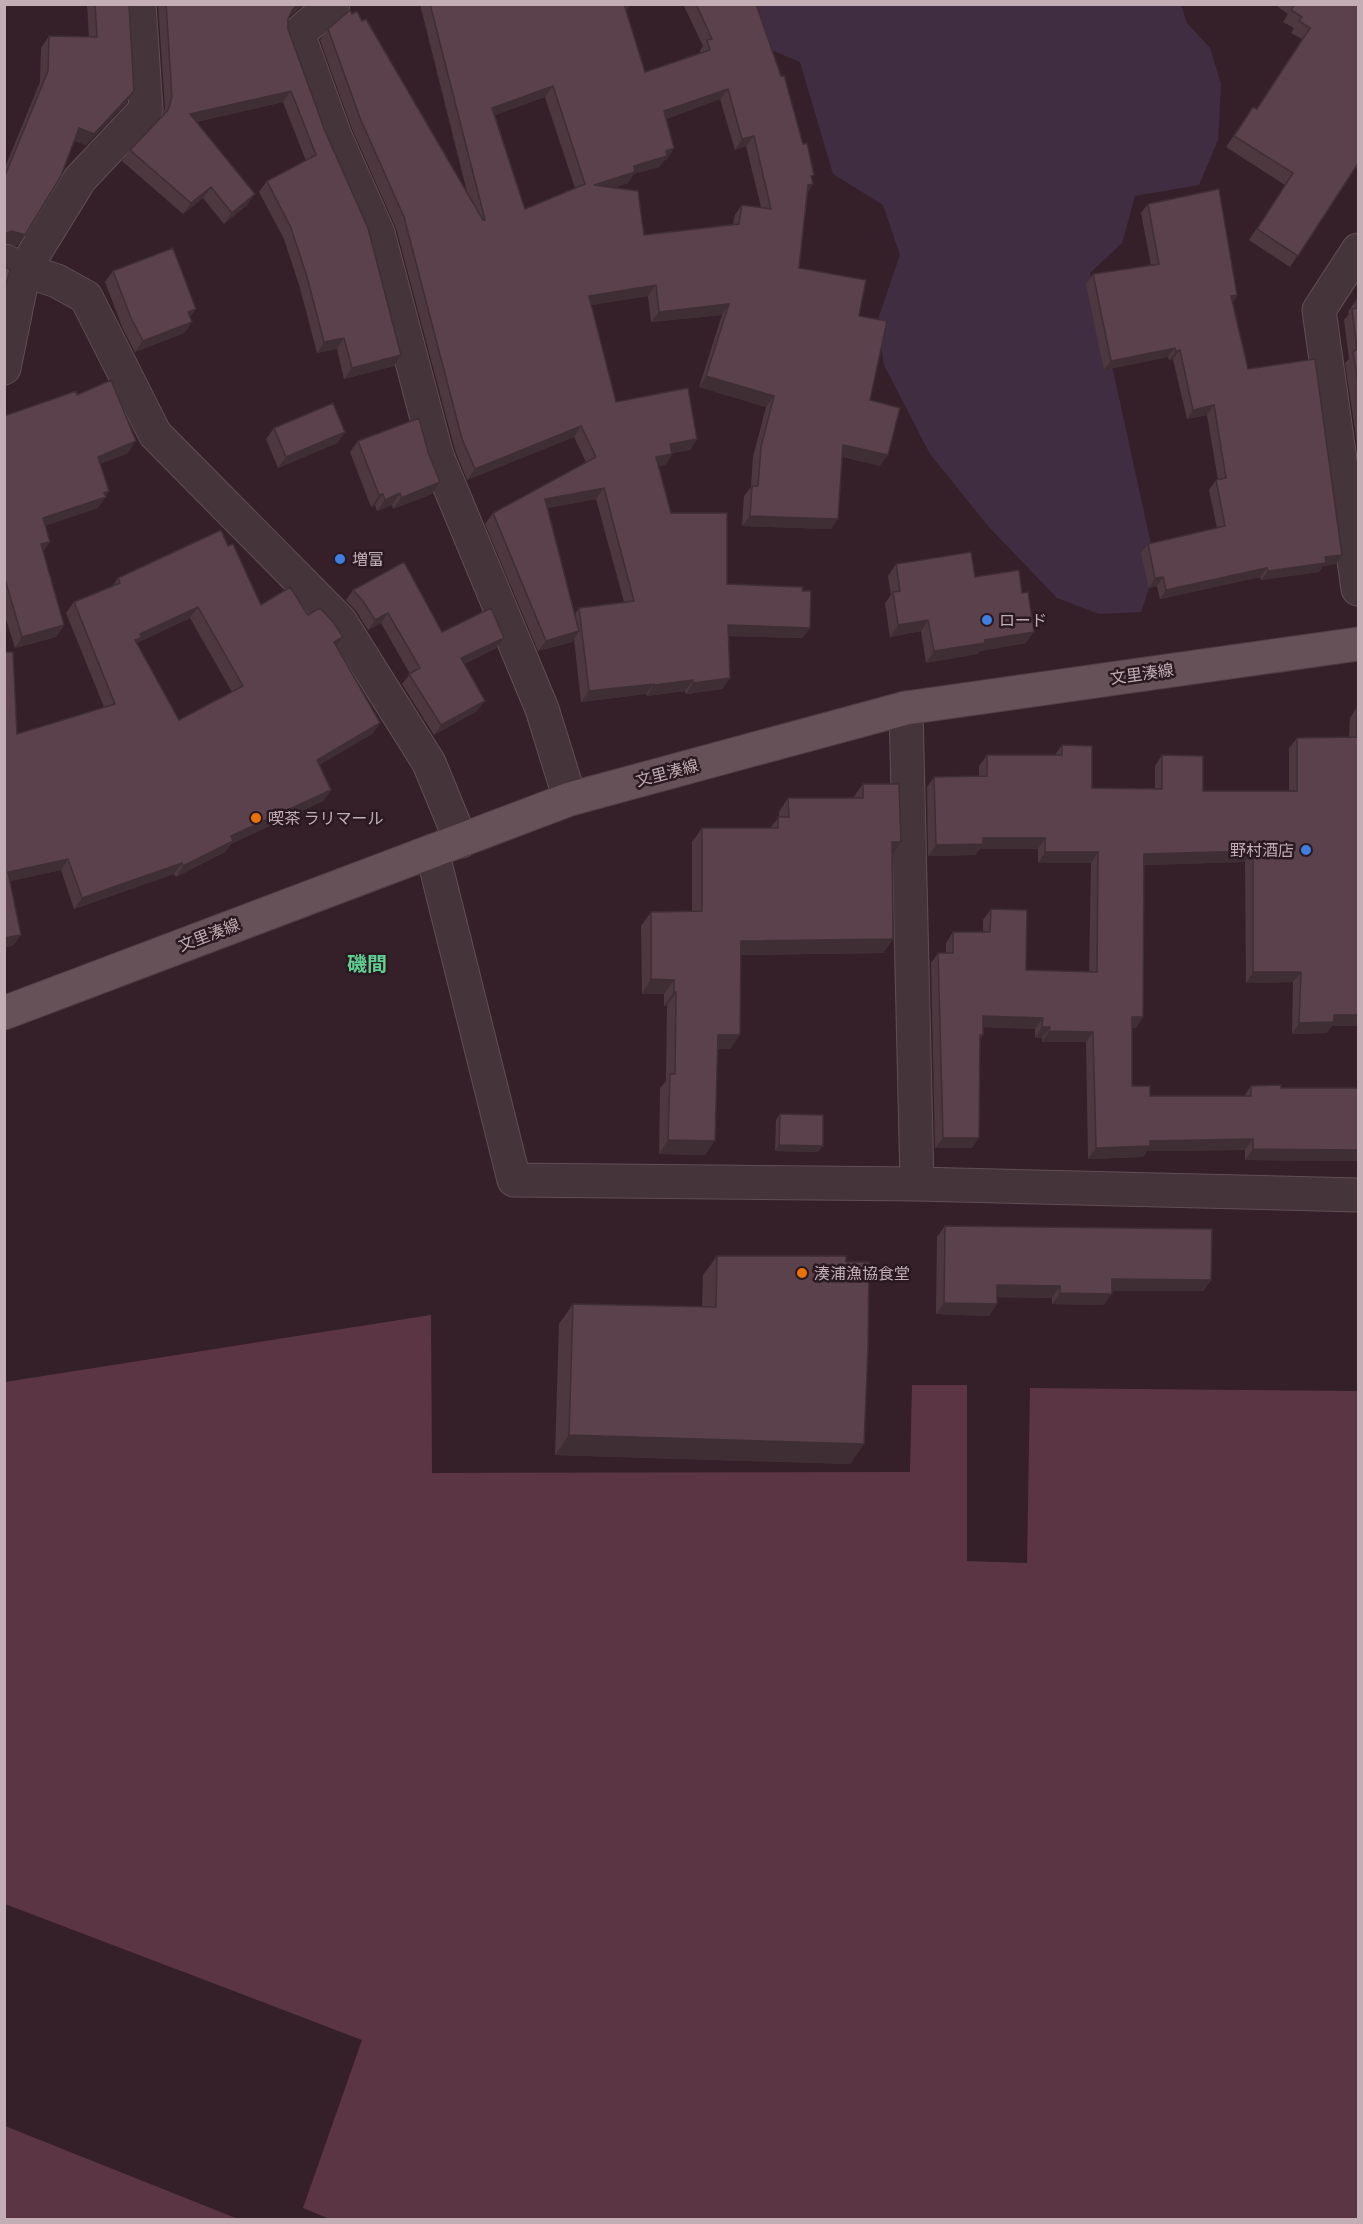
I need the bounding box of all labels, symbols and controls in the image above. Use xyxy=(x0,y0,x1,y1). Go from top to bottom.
place label: 増富 xyxy=(352,550,384,569)
marker: 増富 xyxy=(333,552,347,566)
place label: ロード xyxy=(999,611,1047,630)
marker: ロード xyxy=(980,613,994,627)
street label: 文里湊線 xyxy=(1109,660,1175,688)
street label: 文里湊線 xyxy=(634,756,700,790)
place label: 喫茶 ラリマール xyxy=(268,809,384,828)
marker: 喫茶 ラリマール xyxy=(249,811,263,825)
place label: 野村酒店 xyxy=(1230,841,1294,860)
marker: 野村酒店 xyxy=(1299,843,1313,857)
street label: 文里湊線 xyxy=(176,915,242,955)
district label: 磯間 xyxy=(347,952,387,976)
place label: 湊浦漁協食堂 xyxy=(814,1264,910,1283)
marker: 湊浦漁協食堂 xyxy=(795,1266,809,1280)

